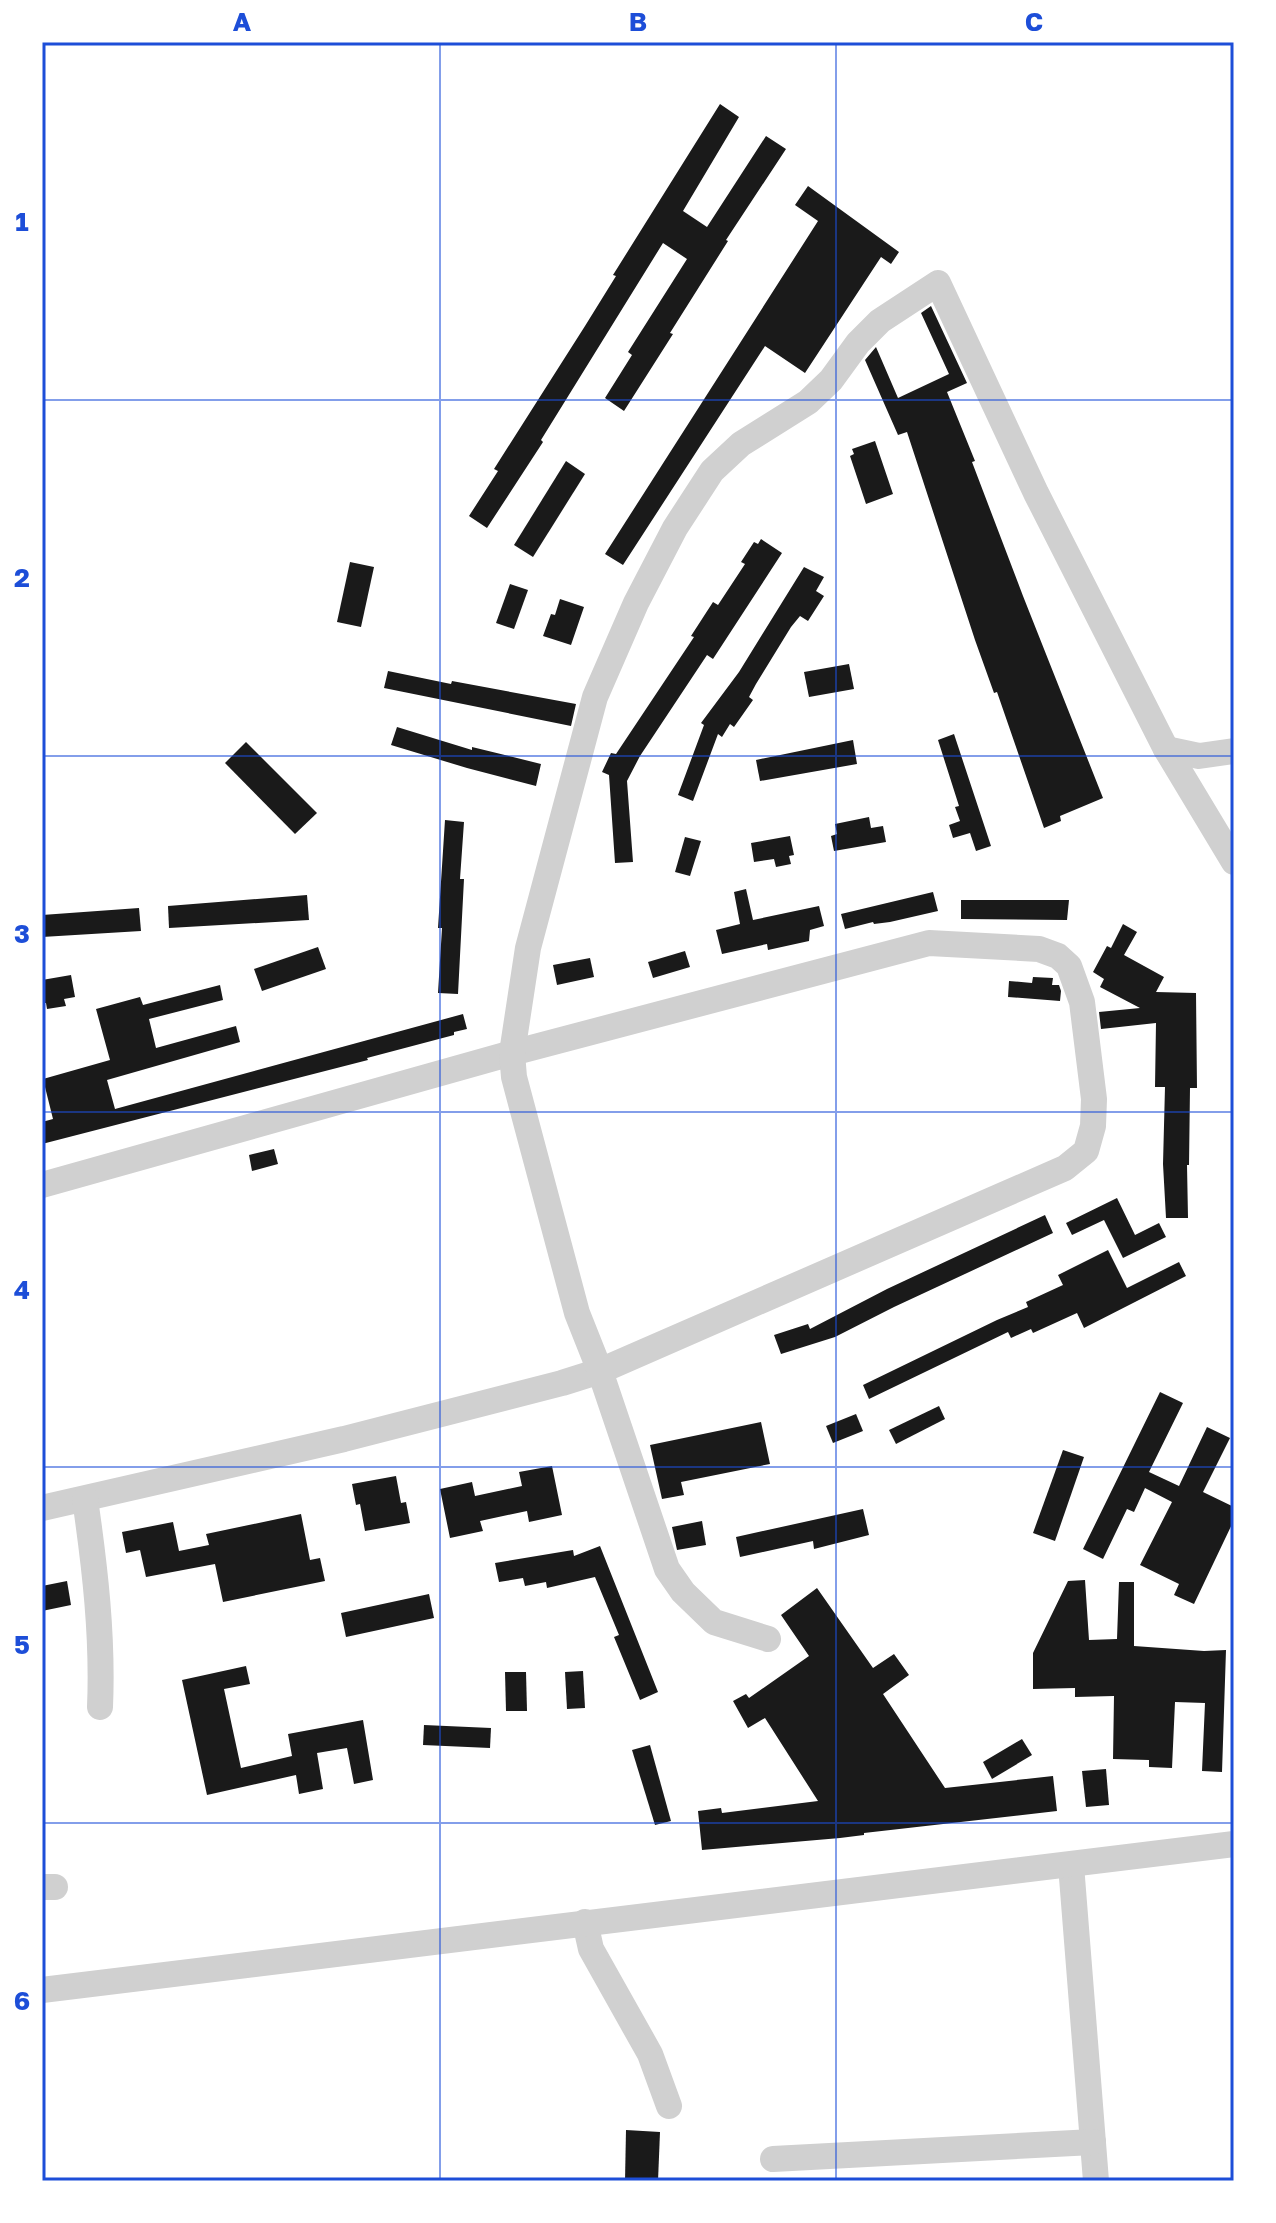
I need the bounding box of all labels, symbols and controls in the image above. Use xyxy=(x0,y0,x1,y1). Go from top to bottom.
text: A xyxy=(233,6,252,37)
text: B xyxy=(629,6,647,37)
text: C xyxy=(1025,6,1043,37)
text: 1 xyxy=(15,206,29,237)
text: 2 xyxy=(14,562,30,593)
text: 3 xyxy=(14,918,30,949)
text: 4 xyxy=(14,1274,30,1305)
text: 5 xyxy=(14,1629,30,1660)
text: 6 xyxy=(14,1985,30,2016)

